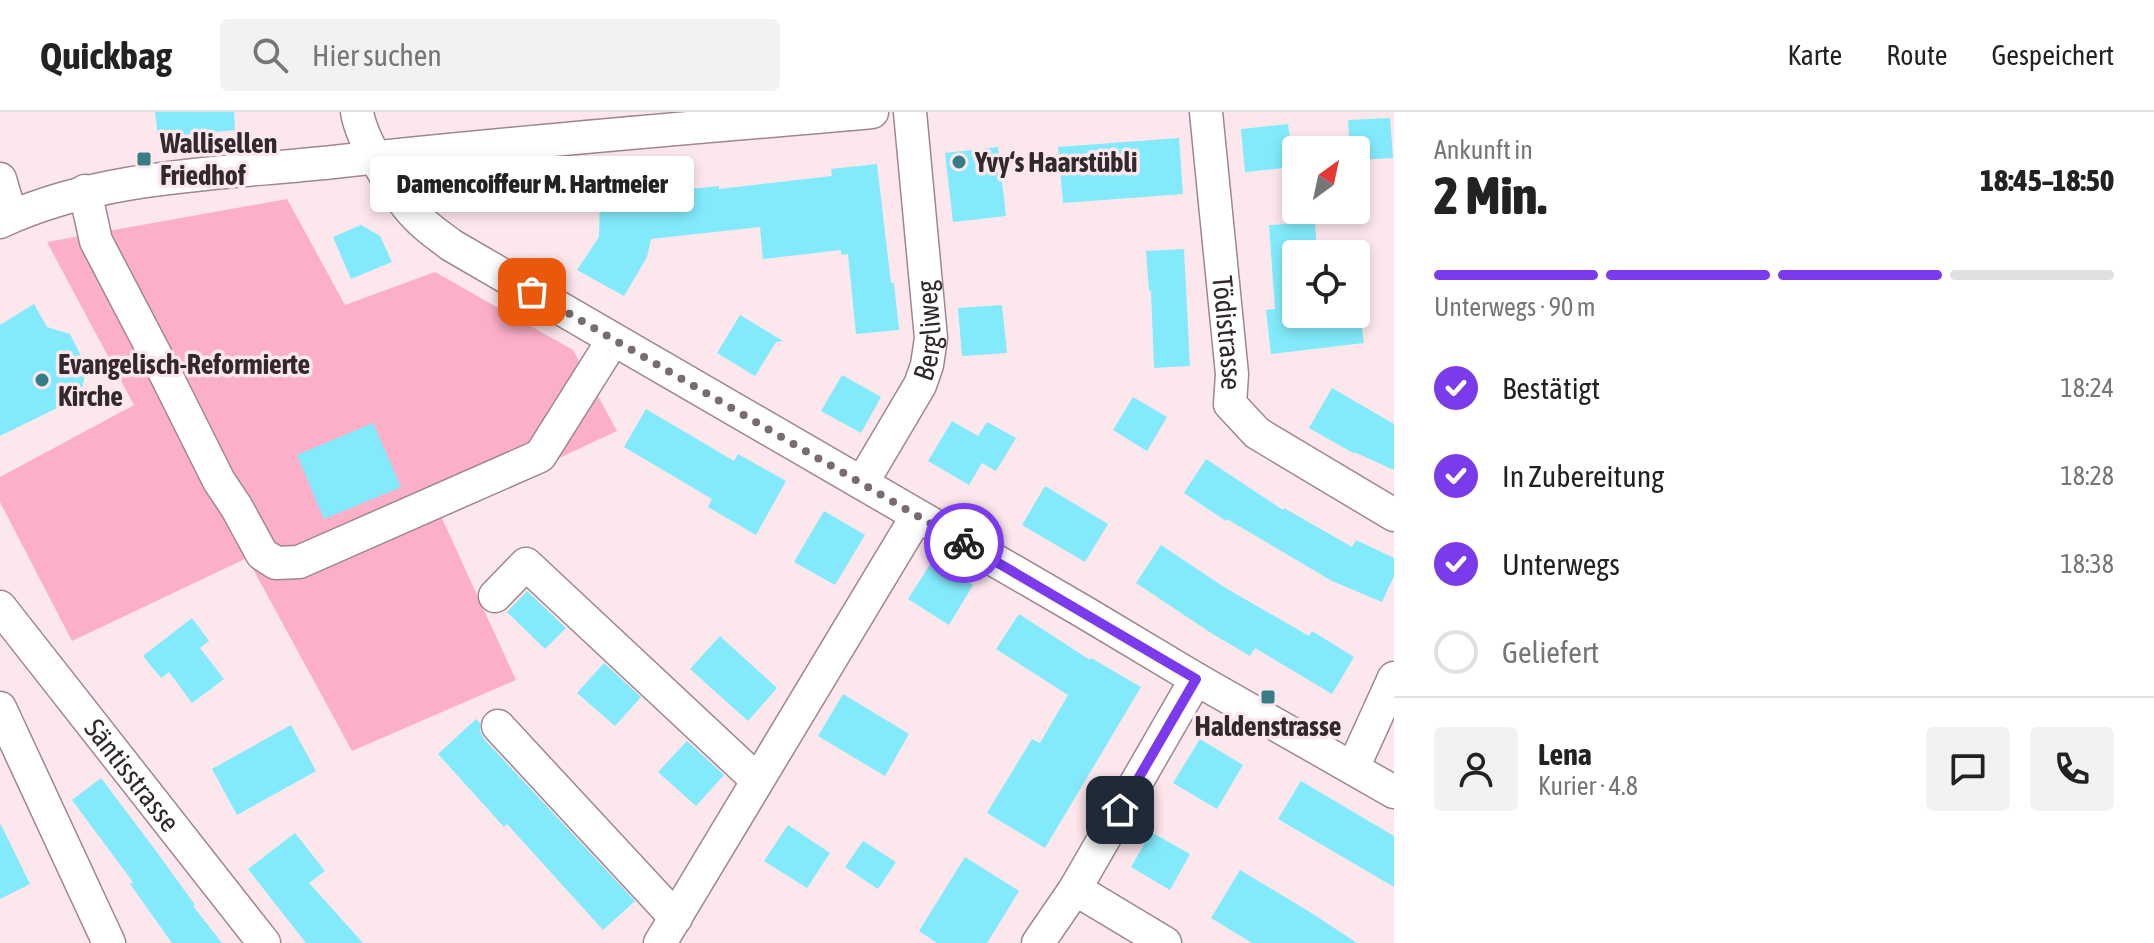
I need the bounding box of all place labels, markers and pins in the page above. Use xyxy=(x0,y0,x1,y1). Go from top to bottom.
place label: Wallisellen Friedhof xyxy=(159,127,277,191)
place label: Yvy‘s Haarstübli xyxy=(974,146,1137,178)
marker: Wallisellen Friedhof xyxy=(135,150,153,168)
marker: Yvy‘s Haarstübli xyxy=(950,153,968,171)
callout: Damencoiffeur M. Hartmeier xyxy=(370,156,694,212)
pin xyxy=(498,258,566,326)
place label: Evangelisch-Reformierte Kirche xyxy=(58,348,310,412)
marker: Evangelisch-Reformierte Kirche xyxy=(33,371,51,389)
marker: Haldenstrasse xyxy=(1259,688,1277,706)
place label: Haldenstrasse xyxy=(1194,710,1342,742)
pin xyxy=(1086,776,1154,844)

